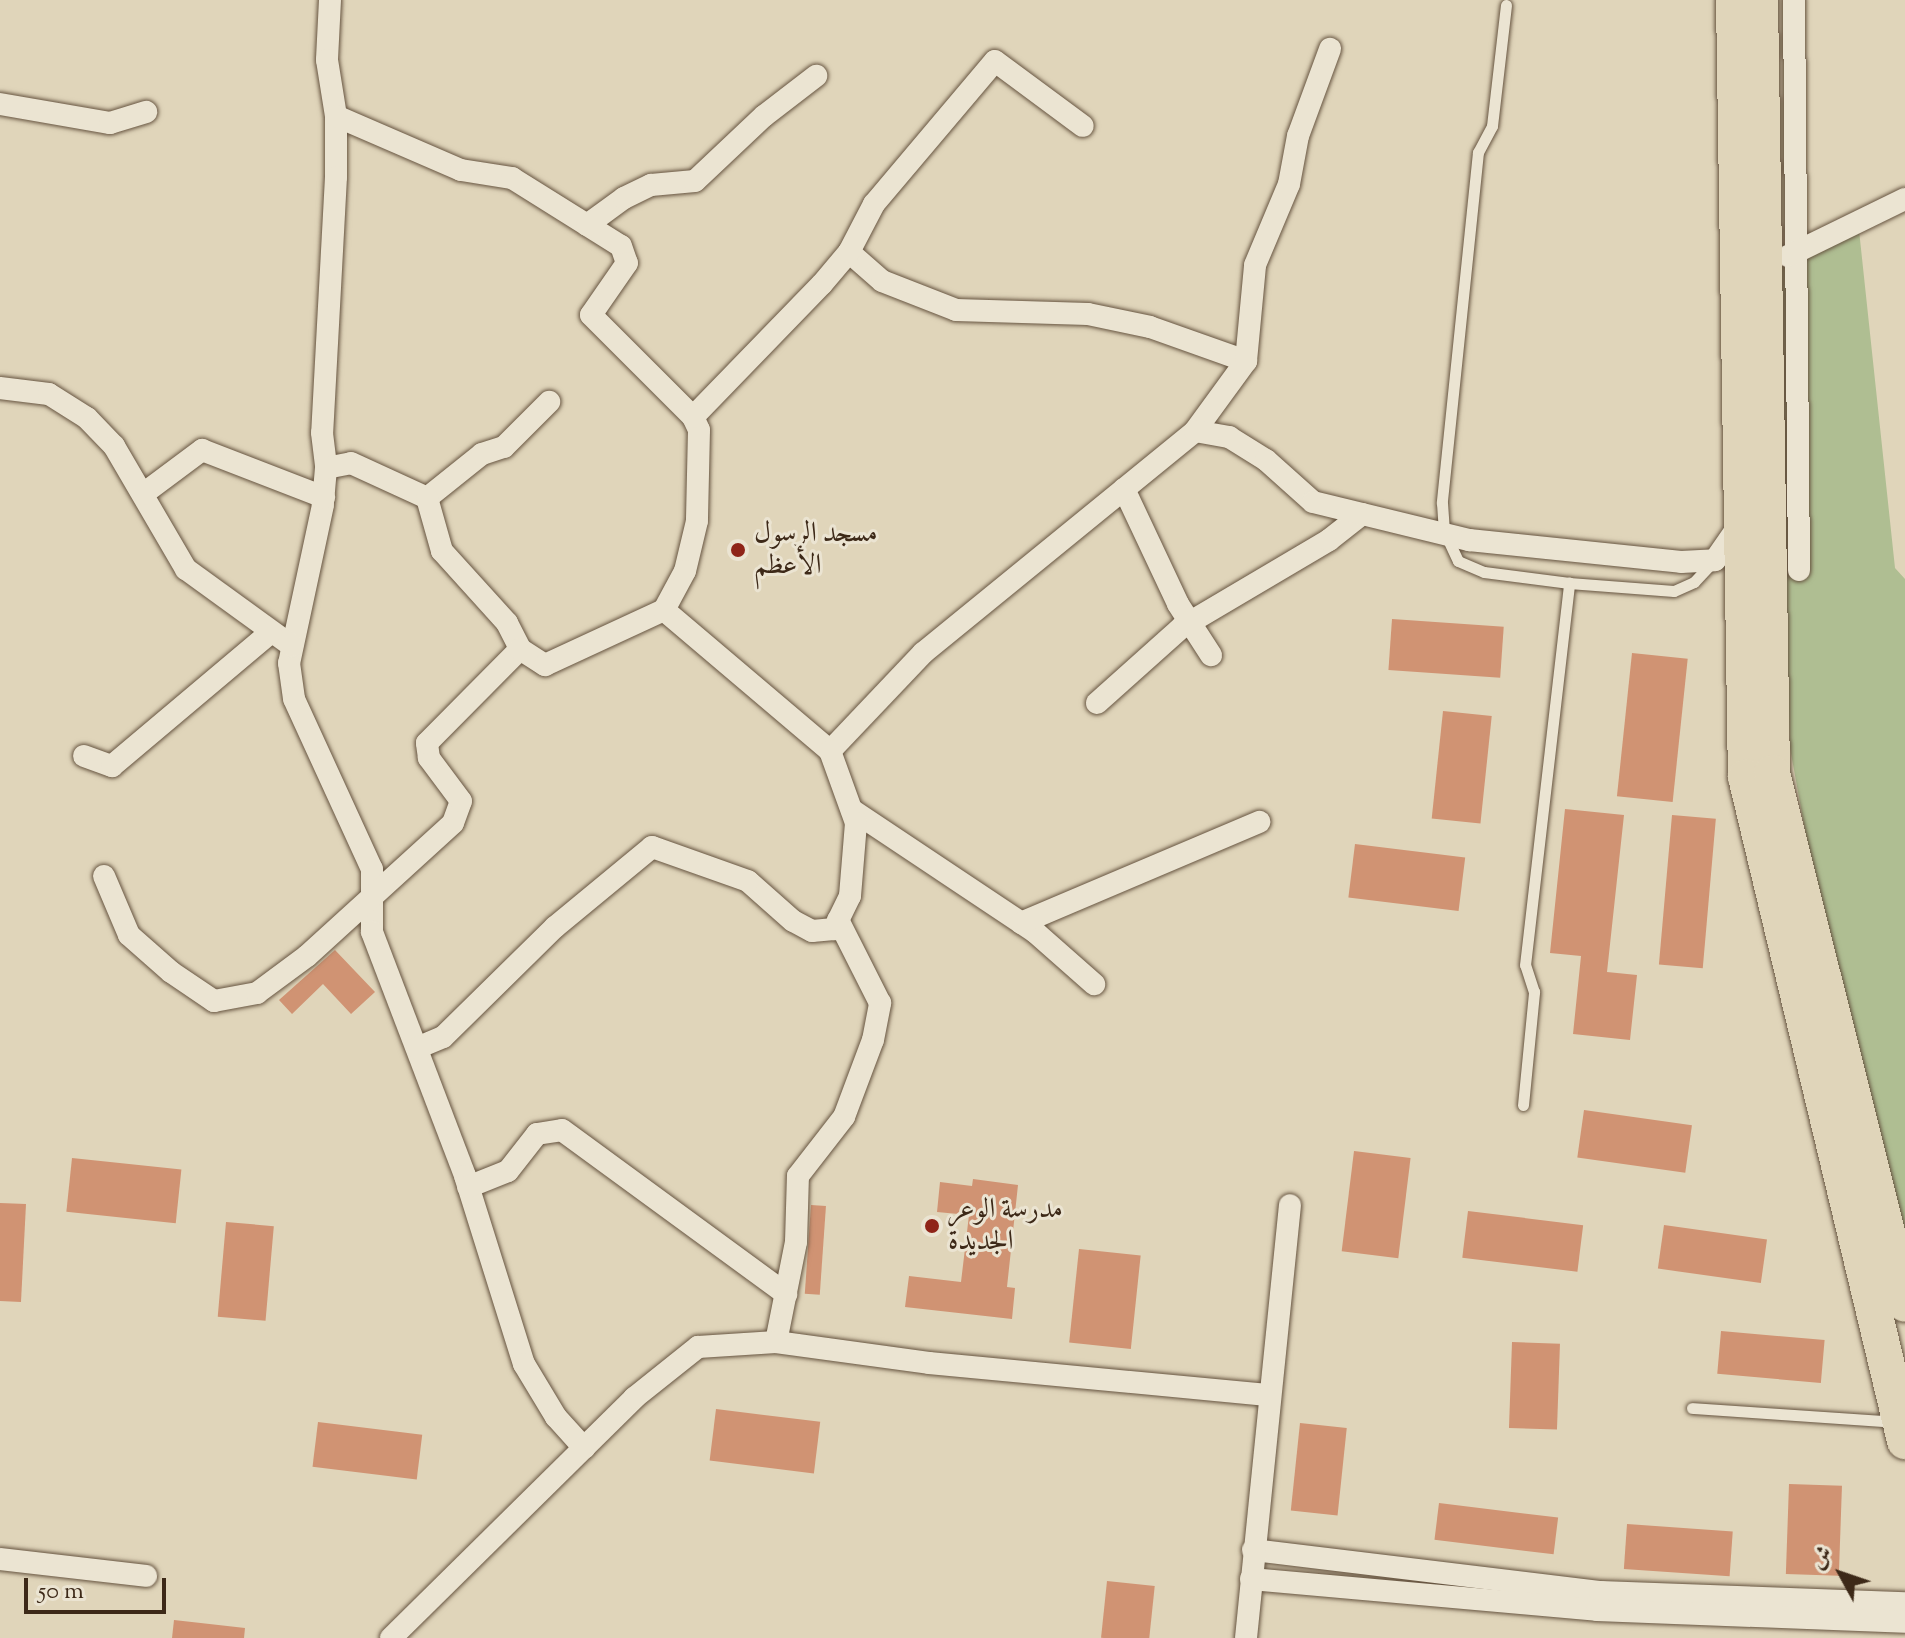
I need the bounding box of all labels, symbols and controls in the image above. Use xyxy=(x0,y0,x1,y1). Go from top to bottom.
place label: مسجد الرسول الأعظم xyxy=(754,517,878,583)
marker: مسجد الرسول الأعظم xyxy=(729,541,747,559)
place label: مدرسة الوعر الجديدة xyxy=(948,1193,1063,1259)
marker: مدرسة الوعر الجديدة xyxy=(923,1217,941,1235)
north arrow xyxy=(1801,1534,1881,1614)
text: ش xyxy=(1803,1540,1842,1577)
scale bar xyxy=(28,1562,170,1612)
text: 50 m xyxy=(38,1575,84,1609)

